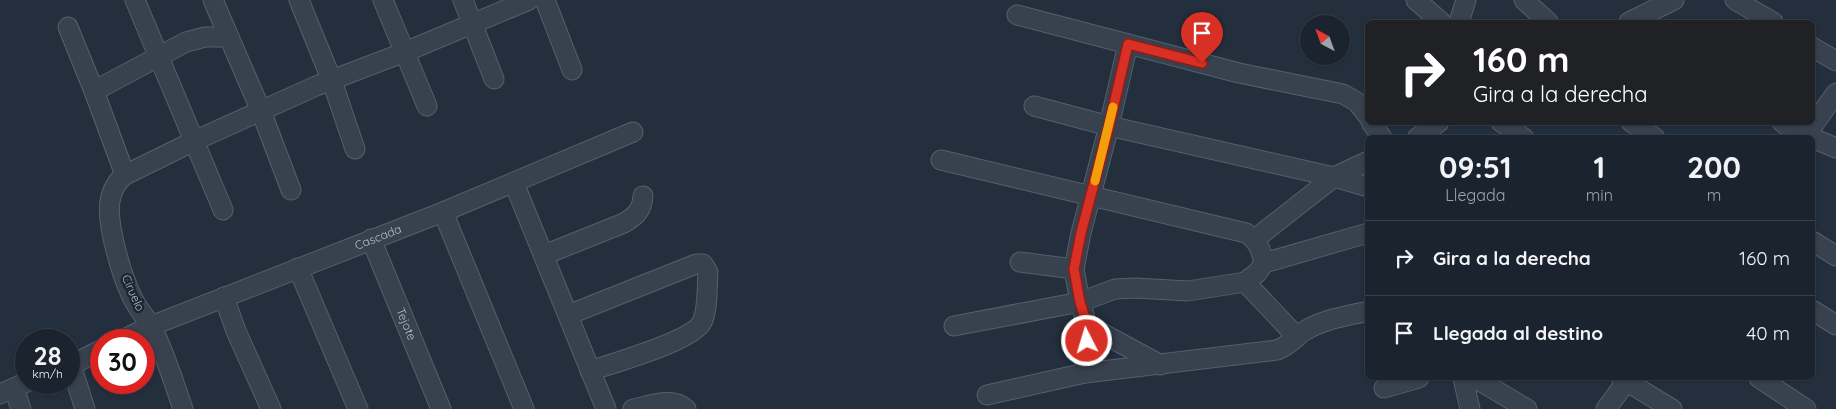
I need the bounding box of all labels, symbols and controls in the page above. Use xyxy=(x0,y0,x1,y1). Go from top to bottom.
pin xyxy=(1181,12,1223,63)
north arrow xyxy=(1300,15,1350,65)
map controls xyxy=(1300,15,1350,65)
icon: arrive xyxy=(1188,19,1216,47)
text: 160 m xyxy=(1473,37,1570,81)
icon: right xyxy=(1390,40,1455,105)
text: Gira a la derecha xyxy=(1473,80,1648,108)
text: 09:51 xyxy=(1439,148,1512,186)
text: 1 xyxy=(1594,148,1605,186)
text: 200 xyxy=(1687,148,1741,186)
text: Llegada xyxy=(1445,185,1505,205)
text: min xyxy=(1586,185,1613,205)
text: m xyxy=(1707,185,1721,205)
street label: Cascada xyxy=(352,221,403,253)
icon: right xyxy=(1390,244,1418,272)
text: Gira a la derecha xyxy=(1433,246,1591,270)
text: 160 m xyxy=(1739,246,1790,270)
street label: Ciruelo xyxy=(119,272,148,313)
street label: Tejote xyxy=(393,305,420,343)
position arrow xyxy=(1060,314,1112,366)
icon: arrive xyxy=(1390,319,1418,347)
text: Llegada al destino xyxy=(1433,321,1603,345)
text: 40 m xyxy=(1746,321,1790,345)
speed limit sign: 30 xyxy=(90,329,155,394)
text: 28 xyxy=(34,340,61,371)
text: km/h xyxy=(32,366,63,381)

